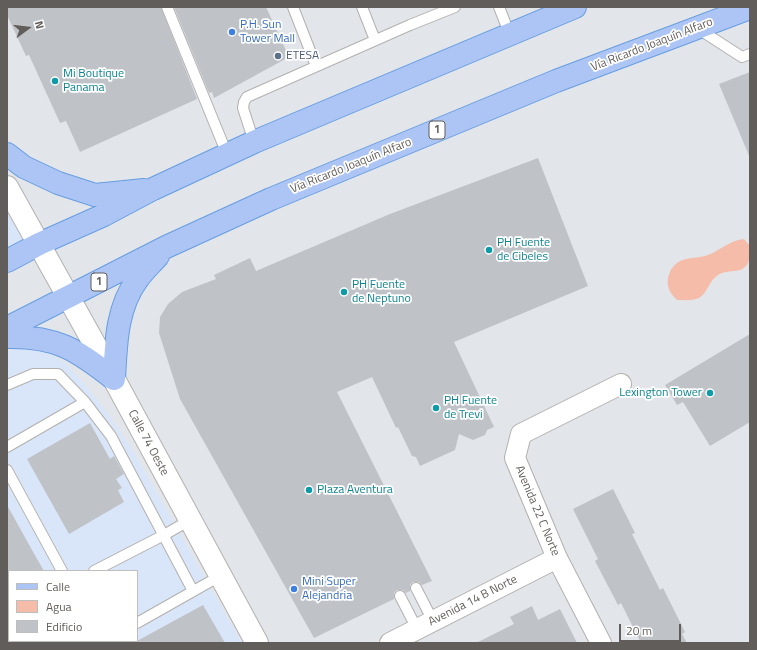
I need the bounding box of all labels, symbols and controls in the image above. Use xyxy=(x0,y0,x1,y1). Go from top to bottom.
north arrow xyxy=(8,8,48,48)
street label: Vía Ricardo Joaquín Alfaro xyxy=(589,15,715,75)
place label: P.H. Sun Tower Mall xyxy=(240,18,295,46)
text: N xyxy=(31,19,48,31)
marker: P.H. Sun Tower Mall xyxy=(227,27,237,37)
place label: ETESA xyxy=(286,49,319,63)
marker: ETESA xyxy=(273,51,283,61)
place label: Mi Boutique Panama xyxy=(63,67,124,95)
marker: Mi Boutique Panama xyxy=(50,76,60,86)
road number: 1 xyxy=(429,121,445,139)
street label: Vía Ricardo Joaquín Alfaro xyxy=(288,135,414,197)
place label: PH Fuente de Cibeles xyxy=(497,236,550,264)
marker: PH Fuente de Cibeles xyxy=(484,245,494,255)
road number: 1 xyxy=(91,273,107,291)
place label: PH Fuente de Neptuno xyxy=(352,278,411,306)
marker: PH Fuente de Neptuno xyxy=(339,287,349,297)
place label: Lexington Tower xyxy=(619,386,702,400)
marker: Lexington Tower xyxy=(705,388,715,398)
place label: PH Fuente de Trevi xyxy=(444,394,497,422)
marker: PH Fuente de Trevi xyxy=(431,403,441,413)
street label: Calle 74 Oeste xyxy=(125,408,171,478)
street label: Avenida 22 C Norte xyxy=(511,464,563,558)
place label: Plaza Aventura xyxy=(317,483,393,497)
marker: Plaza Aventura xyxy=(304,485,314,495)
legend xyxy=(8,570,138,642)
street label: Avenida 14 B Norte xyxy=(426,572,520,630)
place label: Mini Super Alejandria xyxy=(302,575,356,603)
text: Calle xyxy=(46,577,70,596)
marker: Mini Super Alejandria xyxy=(289,584,299,594)
text: Agua xyxy=(46,597,72,616)
scale bar xyxy=(621,616,683,642)
text: Edificio xyxy=(46,617,82,636)
text: 20 m xyxy=(626,621,652,640)

